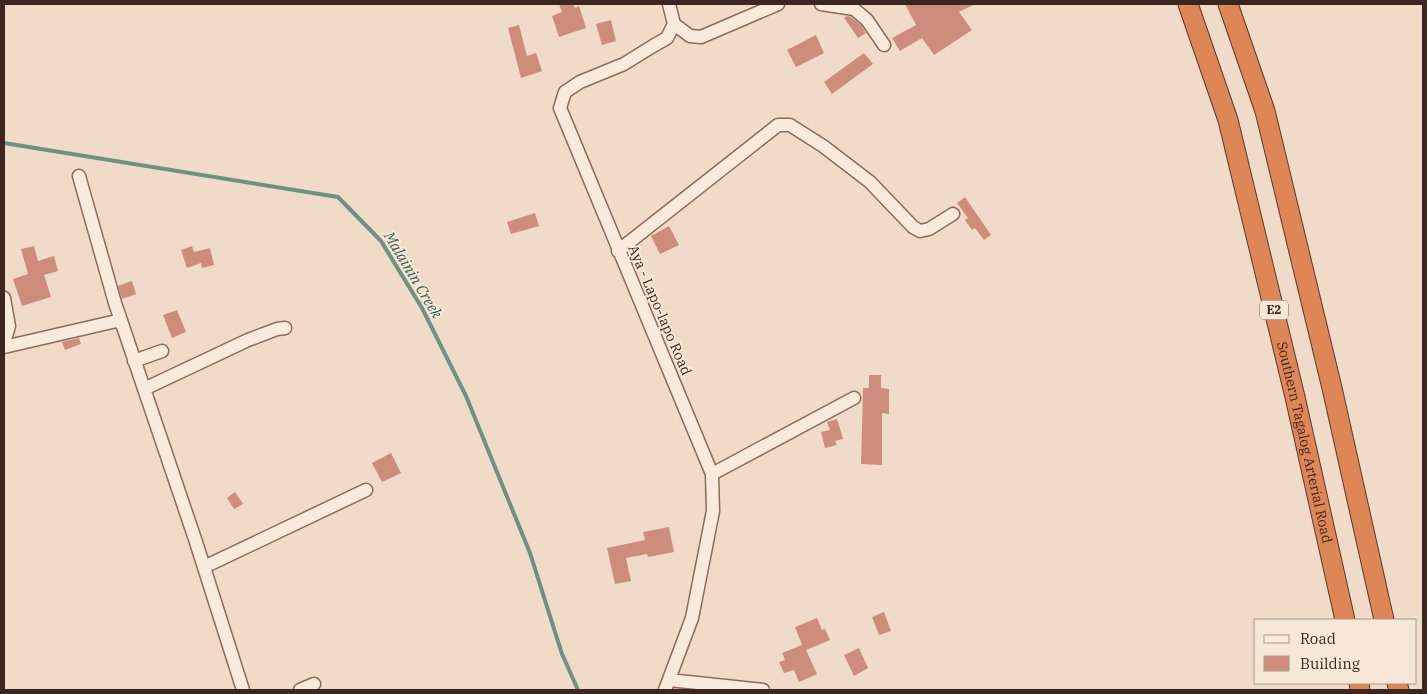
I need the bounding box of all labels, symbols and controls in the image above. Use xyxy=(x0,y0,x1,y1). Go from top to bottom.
water label: Malainin Creek xyxy=(379,227,447,322)
street label: Aya - Lapo-lapo Road xyxy=(624,242,696,378)
road number: E2 xyxy=(1260,300,1288,320)
street label: Southern Tagalog Arterial Road xyxy=(1273,340,1337,545)
legend xyxy=(1254,619,1417,684)
text: Road xyxy=(1300,629,1336,648)
text: Building xyxy=(1300,654,1360,673)

